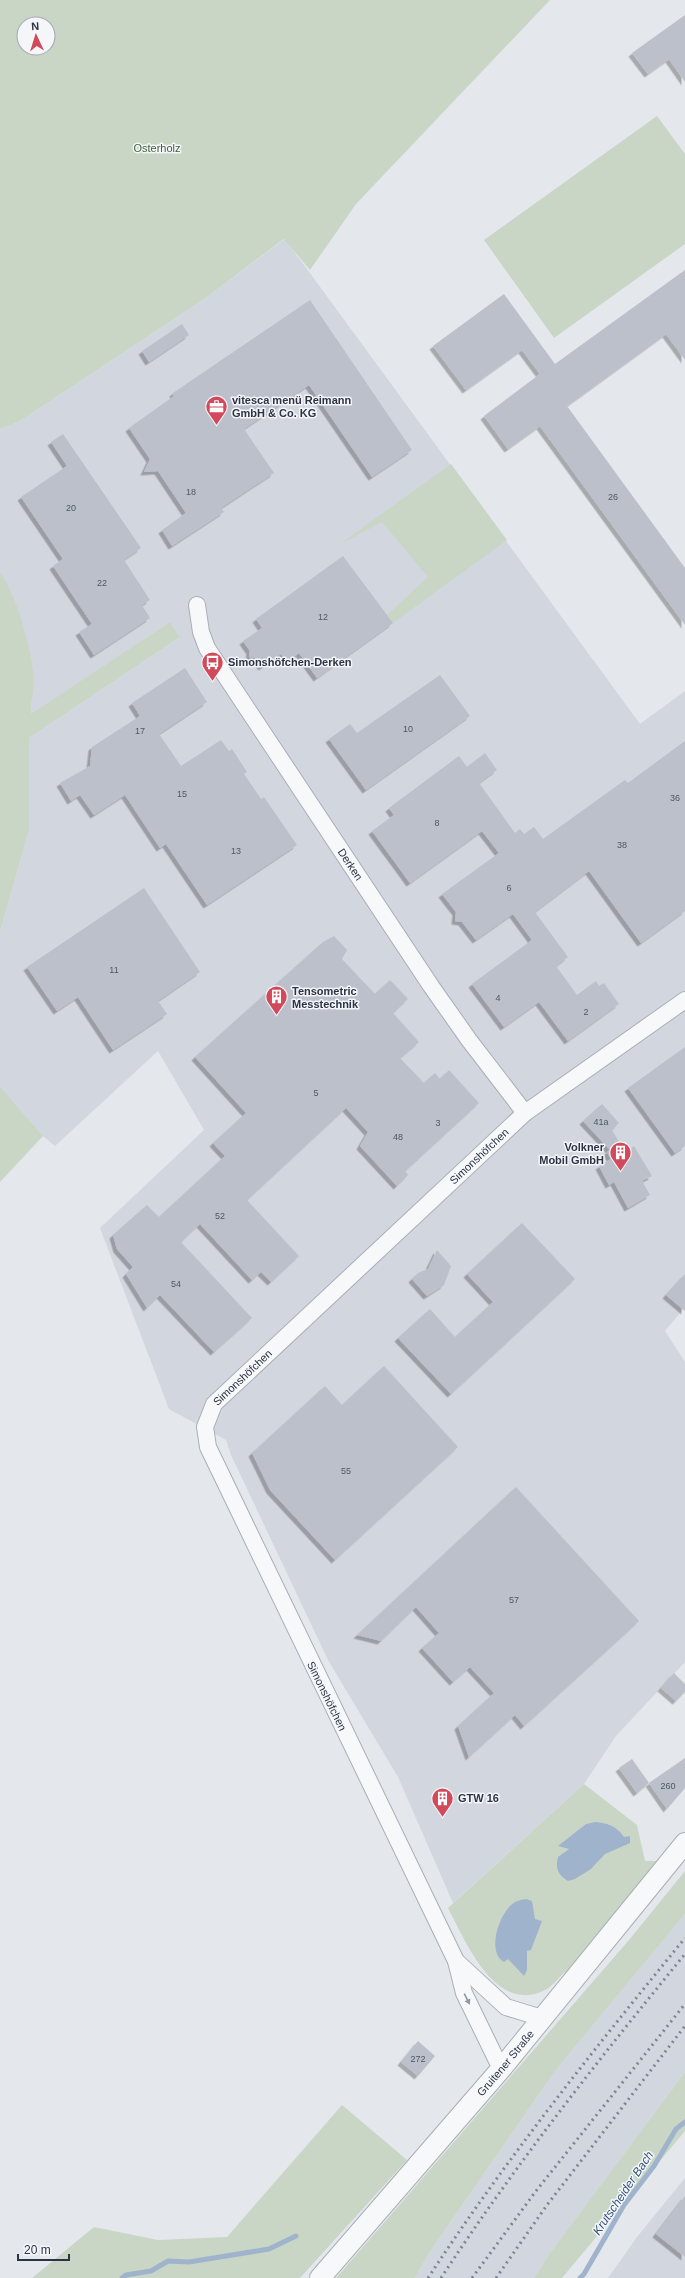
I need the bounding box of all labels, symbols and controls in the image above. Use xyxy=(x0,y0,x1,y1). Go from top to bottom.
north arrow xyxy=(16,16,56,56)
text: N xyxy=(31,20,40,32)
park label: Osterholz xyxy=(133,142,181,154)
office icon: vitesca menü Reimann GmbH & Co. KG xyxy=(203,393,229,426)
place label: vitesca menü Reimann GmbH & Co. KG xyxy=(232,394,351,419)
house number: 18 xyxy=(186,487,196,497)
house number: 26 xyxy=(608,492,618,502)
house number: 20 xyxy=(66,503,76,513)
house number: 22 xyxy=(97,578,107,588)
house number: 12 xyxy=(318,612,328,622)
bus stop icon: Simonshöfchen-Derken xyxy=(199,649,225,682)
place label: Simonshöfchen-Derken xyxy=(228,656,352,668)
house number: 10 xyxy=(403,724,413,734)
house number: 17 xyxy=(135,726,145,736)
house number: 15 xyxy=(177,789,187,799)
house number: 36 xyxy=(670,793,680,803)
house number: 8 xyxy=(434,818,440,828)
house number: 38 xyxy=(617,840,627,850)
house number: 13 xyxy=(231,846,241,856)
street label: Derken xyxy=(336,846,365,883)
house number: 6 xyxy=(506,883,512,893)
house number: 11 xyxy=(109,965,119,975)
building icon: Tensometric Messtechnik xyxy=(264,984,290,1017)
place label: Tensometric Messtechnik xyxy=(292,985,359,1010)
house number: 4 xyxy=(495,993,501,1003)
house number: 2 xyxy=(583,1007,589,1017)
house number: 5 xyxy=(313,1088,319,1098)
house number: 41a xyxy=(593,1117,609,1127)
house number: 3 xyxy=(435,1118,441,1128)
street label: Simonshöfchen xyxy=(447,1126,511,1186)
house number: 48 xyxy=(393,1132,403,1142)
building icon: Volkner Mobil GmbH xyxy=(607,1140,633,1173)
place label: Volkner Mobil GmbH xyxy=(539,1141,605,1166)
house number: 52 xyxy=(215,1211,225,1221)
house number: 54 xyxy=(171,1279,181,1289)
street label: Simonshöfchen xyxy=(211,1347,274,1408)
house number: 55 xyxy=(341,1466,351,1476)
house number: 57 xyxy=(509,1595,519,1605)
street label: Simonshöfchen xyxy=(305,1659,349,1733)
house number: 260 xyxy=(660,1781,676,1791)
building icon: GTW 16 xyxy=(430,1785,456,1818)
place label: GTW 16 xyxy=(458,1792,499,1804)
one-way arrow xyxy=(464,1993,470,2004)
street label: Gruitener Straße xyxy=(475,2028,536,2098)
house number: 272 xyxy=(410,2054,426,2064)
water label: Krutscheider Bach xyxy=(590,2148,656,2238)
scale bar xyxy=(18,2236,69,2262)
text: 20 m xyxy=(24,2243,51,2257)

